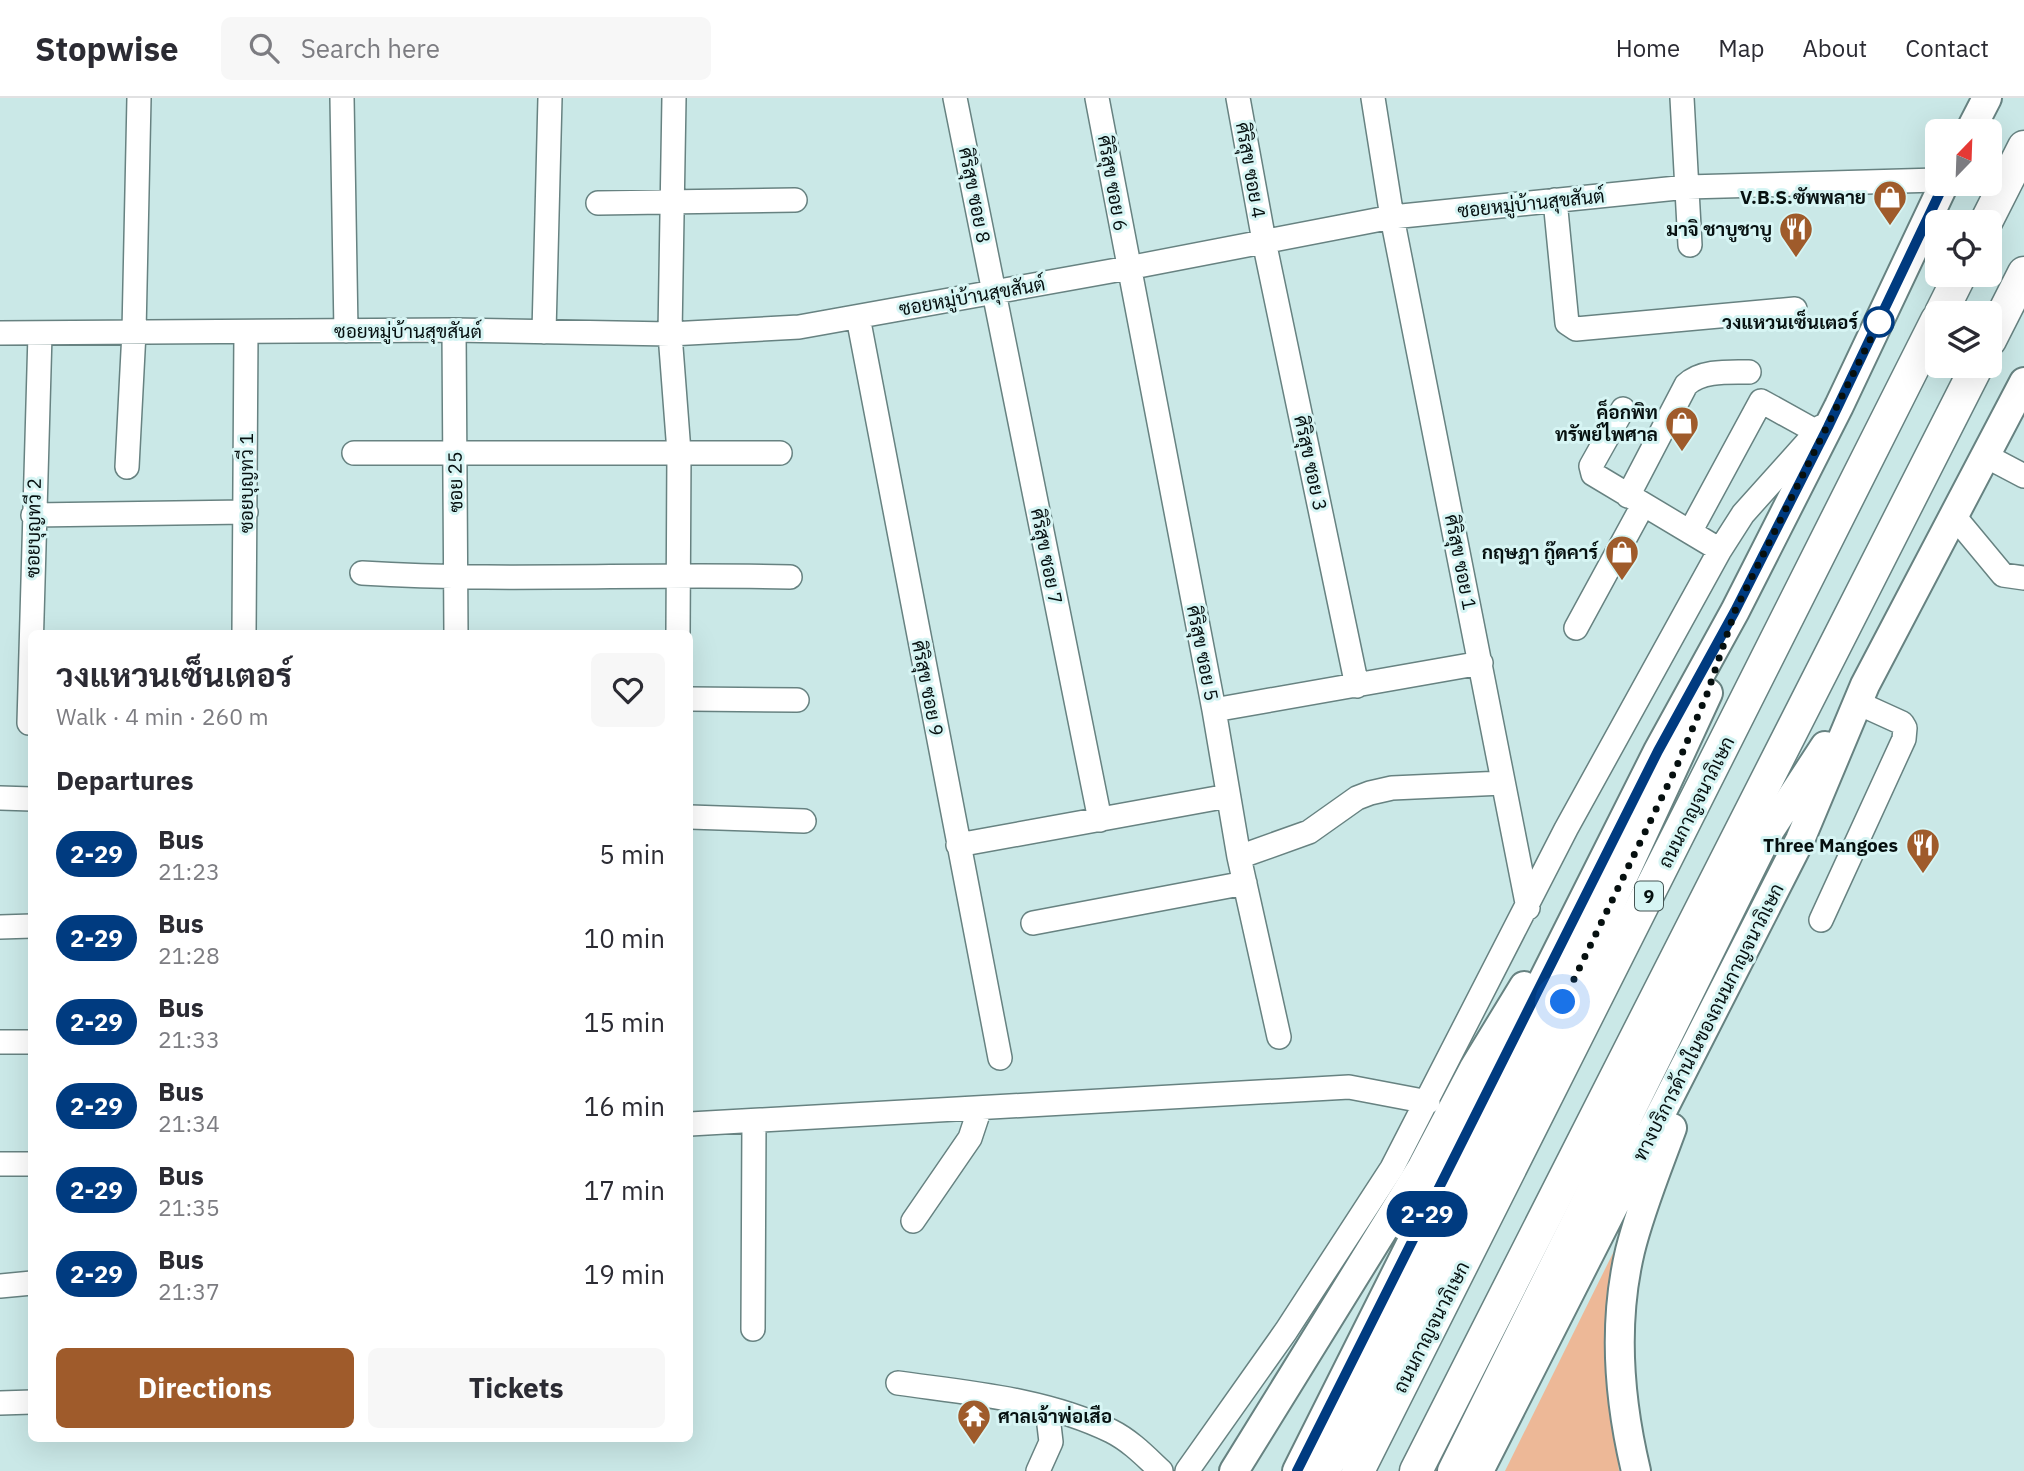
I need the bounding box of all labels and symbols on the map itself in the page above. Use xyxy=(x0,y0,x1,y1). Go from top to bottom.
north arrow xyxy=(1925,119,2002,196)
street label: ศิริสุข ซอย 4 xyxy=(1230,120,1271,220)
street label: ศิริสุข ซอย 6 xyxy=(1092,133,1133,233)
street label: ศิริสุข ซอย 8 xyxy=(953,145,996,245)
shop icon: V.B.S.ซัพพลาย xyxy=(1871,178,1909,227)
street label: ซอยหมู่บ้านสุขสันต์ xyxy=(1456,183,1606,225)
place label: V.B.S.ซัพพลาย xyxy=(1740,185,1866,209)
restaurant icon: มาจิ ชาบูชาบู xyxy=(1777,210,1815,259)
place label: มาจิ ชาบูชาบู xyxy=(1666,217,1772,243)
street label: ซอยหมู่บ้านสุขสันต์ xyxy=(897,271,1047,323)
marker: วงแหวนเซ็นเตอร์ xyxy=(1864,307,1894,337)
place label: วงแหวนเซ็นเตอร์ xyxy=(1722,309,1859,334)
street label: ซอยหมู่บ้านสุขสันต์ xyxy=(334,319,482,345)
place label: ค็อกพิท ทรัพย์ไพศาล xyxy=(1555,399,1658,446)
shop icon: ค็อกพิท ทรัพย์ไพศาล xyxy=(1663,404,1701,453)
street label: ศิริสุข ซอย 3 xyxy=(1288,413,1333,513)
street label: ซอยบุญทวี 1 xyxy=(234,433,259,533)
street label: ซอย 25 xyxy=(442,451,468,513)
street label: ซอยบุญทวี 2 xyxy=(20,478,47,578)
street label: ศิริสุข ซอย 7 xyxy=(1025,506,1068,606)
street label: ศิริสุข ซอย 1 xyxy=(1439,512,1482,612)
shop icon: กฤษฎา กู๊ดคาร์ xyxy=(1603,533,1641,582)
place label: กฤษฎา กู๊ดคาร์ xyxy=(1482,540,1599,566)
street label: ศิริสุข ซอย 5 xyxy=(1181,603,1224,703)
street label: ศิริสุข ซอย 9 xyxy=(906,638,949,738)
street label: ถนนกาญจนาภิเษก xyxy=(1653,732,1739,872)
restaurant icon: Three Mangoes xyxy=(1904,826,1942,875)
place label: Three Mangoes xyxy=(1763,833,1898,857)
street label: ทางบริการด้านในของถนนกาญจนาภิเษก xyxy=(1627,879,1789,1165)
road number: 9 xyxy=(1635,882,1663,910)
your location xyxy=(1545,984,1580,1019)
line badge: 2-29 xyxy=(1378,1191,1476,1237)
street label: ถนนกาญจนาภิเษก xyxy=(1388,1257,1474,1397)
temple icon: ศาลเจ้าพ่อเสือ xyxy=(955,1397,993,1446)
place label: ศาลเจ้าพ่อเสือ xyxy=(998,1404,1112,1428)

